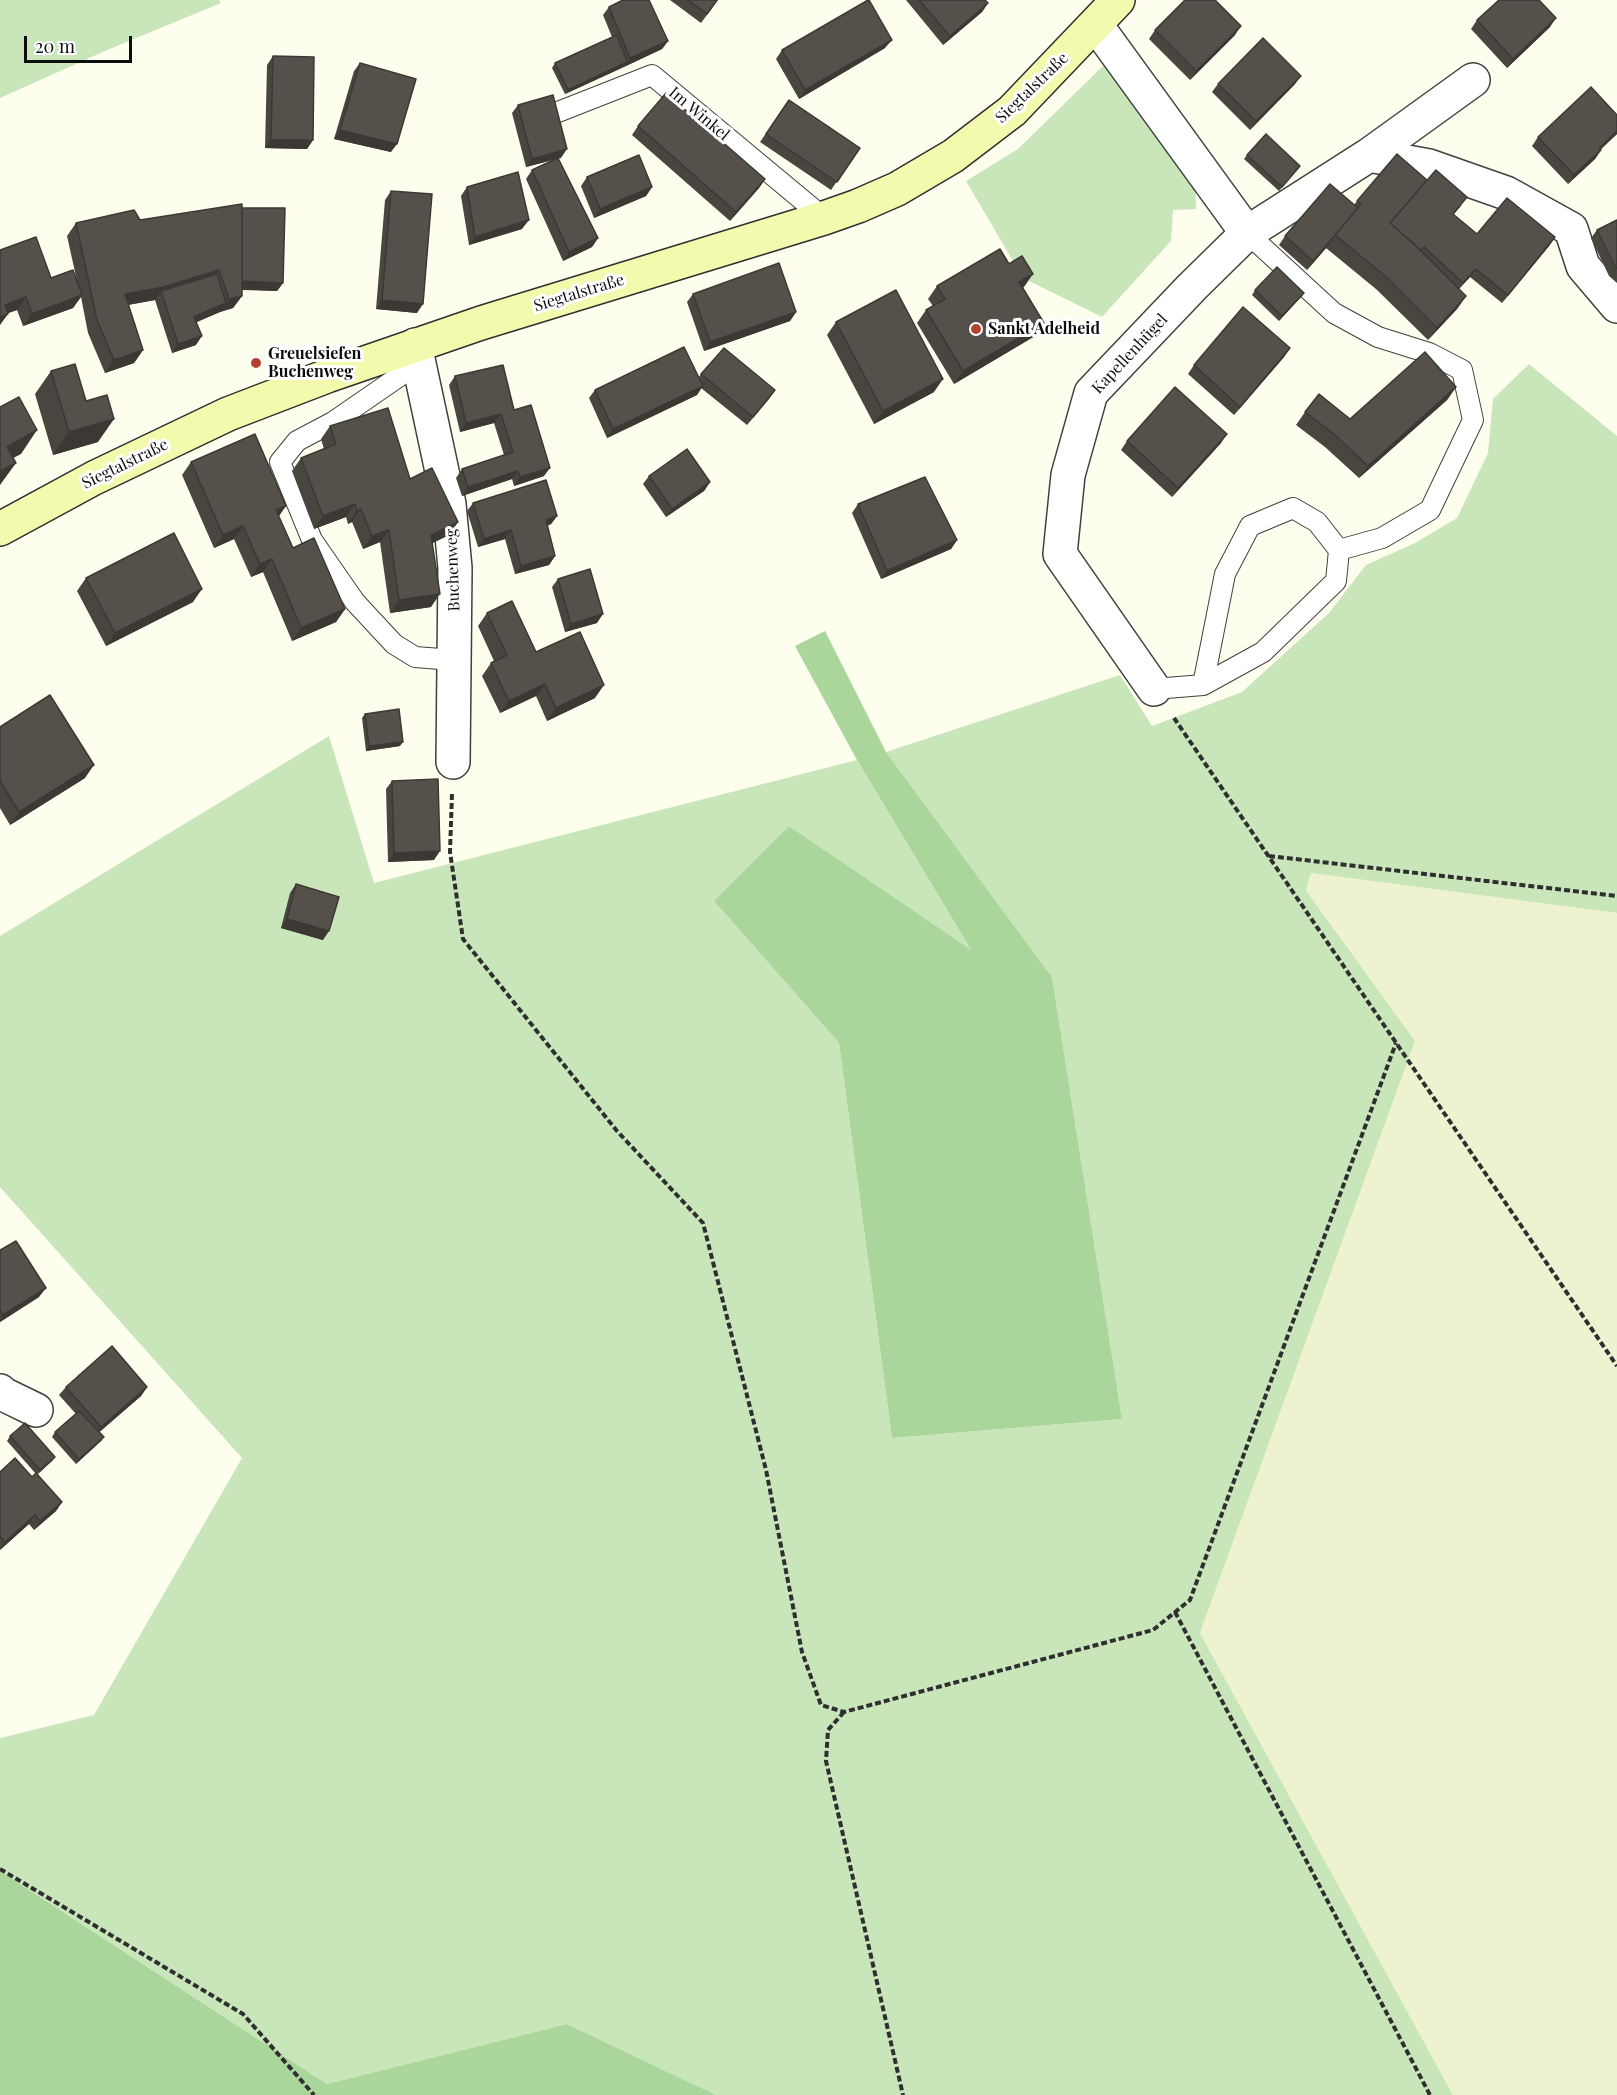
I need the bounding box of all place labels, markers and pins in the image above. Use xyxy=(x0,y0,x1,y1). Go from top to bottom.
place label: Sankt Adelheid xyxy=(988,319,1100,339)
marker: Sankt Adelheid xyxy=(969,322,983,336)
place label: Greuelsiefen Buchenweg xyxy=(268,344,361,382)
marker: Greuelsiefen Buchenweg xyxy=(249,356,263,370)

